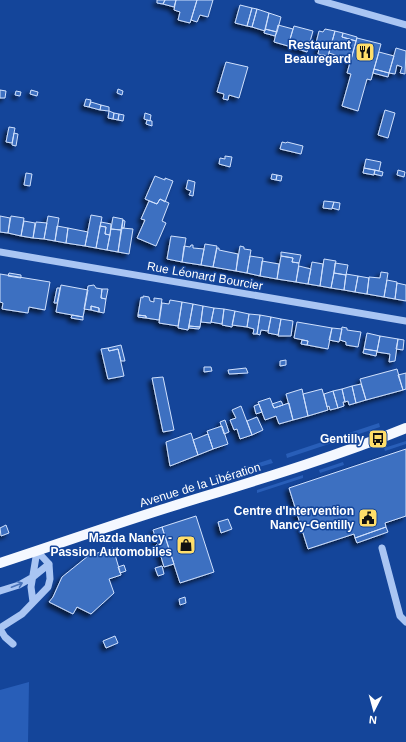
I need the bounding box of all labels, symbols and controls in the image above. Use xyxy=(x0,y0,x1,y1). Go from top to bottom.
place label: Restaurant Beauregard xyxy=(284,38,351,66)
restaurant icon: Restaurant Beauregard xyxy=(354,41,376,63)
street label: Rue Léonard Bourcier xyxy=(146,259,264,293)
bus stop icon: Gentilly xyxy=(367,428,389,450)
place label: Gentilly xyxy=(320,432,364,446)
street label: Avenue de la Libération xyxy=(138,460,262,510)
place label: Centre d'Intervention Nancy-Gentilly xyxy=(234,504,354,532)
public building icon: Centre d'Intervention Nancy-Gentilly xyxy=(357,507,379,529)
place label: Mazda Nancy - Passion Automobiles xyxy=(50,531,172,559)
shop icon: Mazda Nancy - Passion Automobiles xyxy=(175,534,197,556)
one-way arrow xyxy=(10,580,22,588)
north arrow xyxy=(354,690,394,730)
text: N xyxy=(368,714,378,726)

